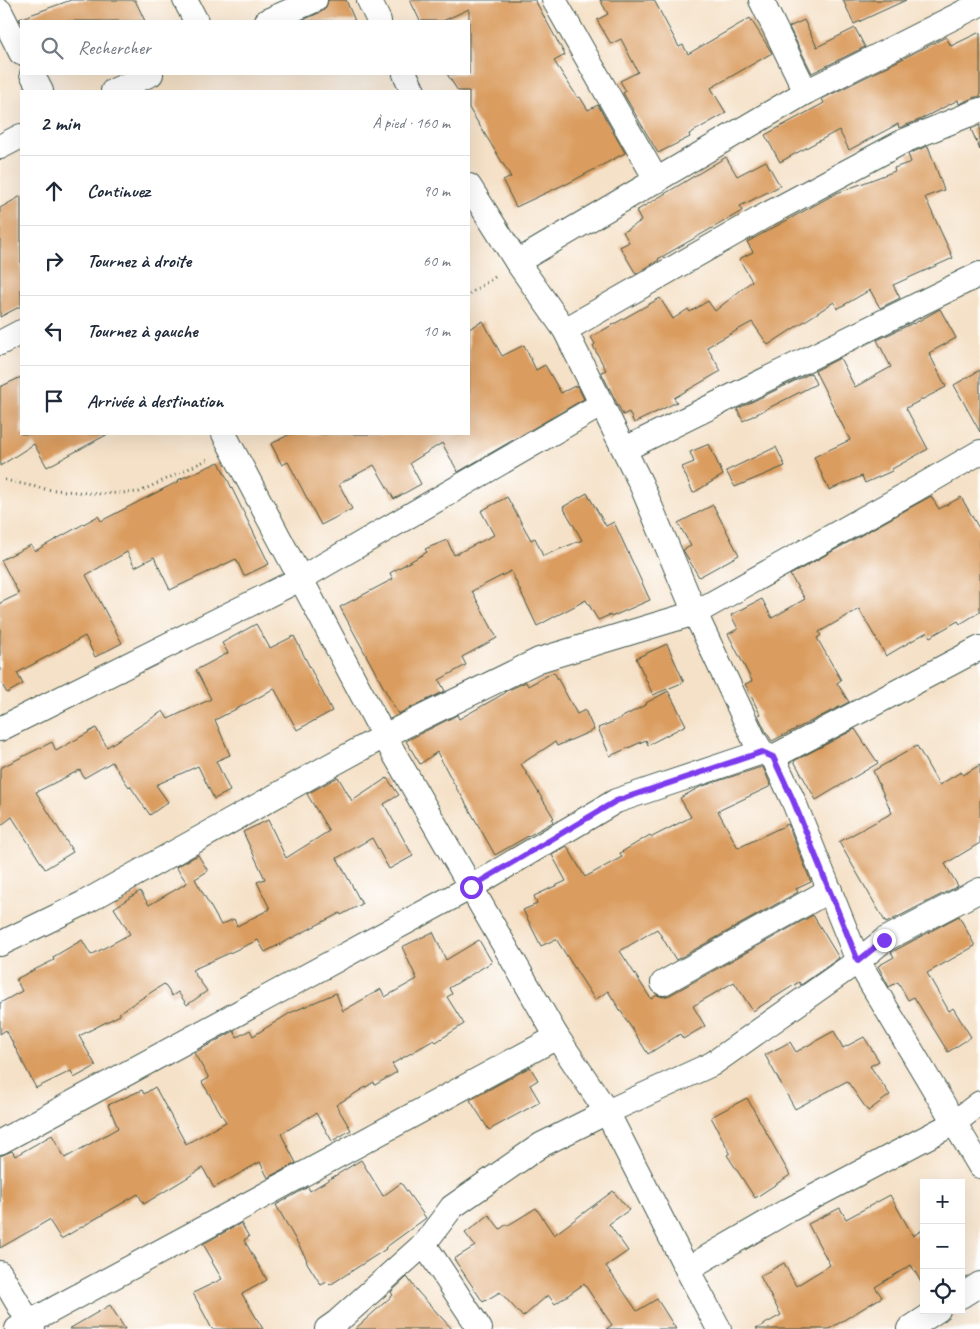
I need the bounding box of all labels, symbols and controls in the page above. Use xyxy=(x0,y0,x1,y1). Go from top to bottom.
search box xyxy=(20,20,470,75)
icon: search xyxy=(38,34,66,62)
text: Rechercher xyxy=(78,36,151,60)
text: 2 min xyxy=(40,110,80,136)
text: À pied · 160 m xyxy=(372,113,450,133)
icon: ahead xyxy=(40,177,68,205)
text: Continuez xyxy=(87,179,150,203)
text: 90 m xyxy=(423,181,450,201)
icon: right xyxy=(40,247,68,275)
text: Tournez à droite xyxy=(87,249,191,273)
text: 60 m xyxy=(423,251,450,271)
icon: left xyxy=(40,317,68,345)
text: Tournez à gauche xyxy=(87,319,198,343)
text: 10 m xyxy=(423,321,450,341)
icon: arrive xyxy=(40,387,68,415)
text: Arrivée à destination xyxy=(87,389,223,413)
route start xyxy=(460,876,483,899)
route end xyxy=(873,929,896,952)
map controls xyxy=(920,1179,965,1314)
button: + xyxy=(920,1179,965,1224)
button: − xyxy=(920,1224,965,1269)
button: locate xyxy=(920,1269,965,1314)

